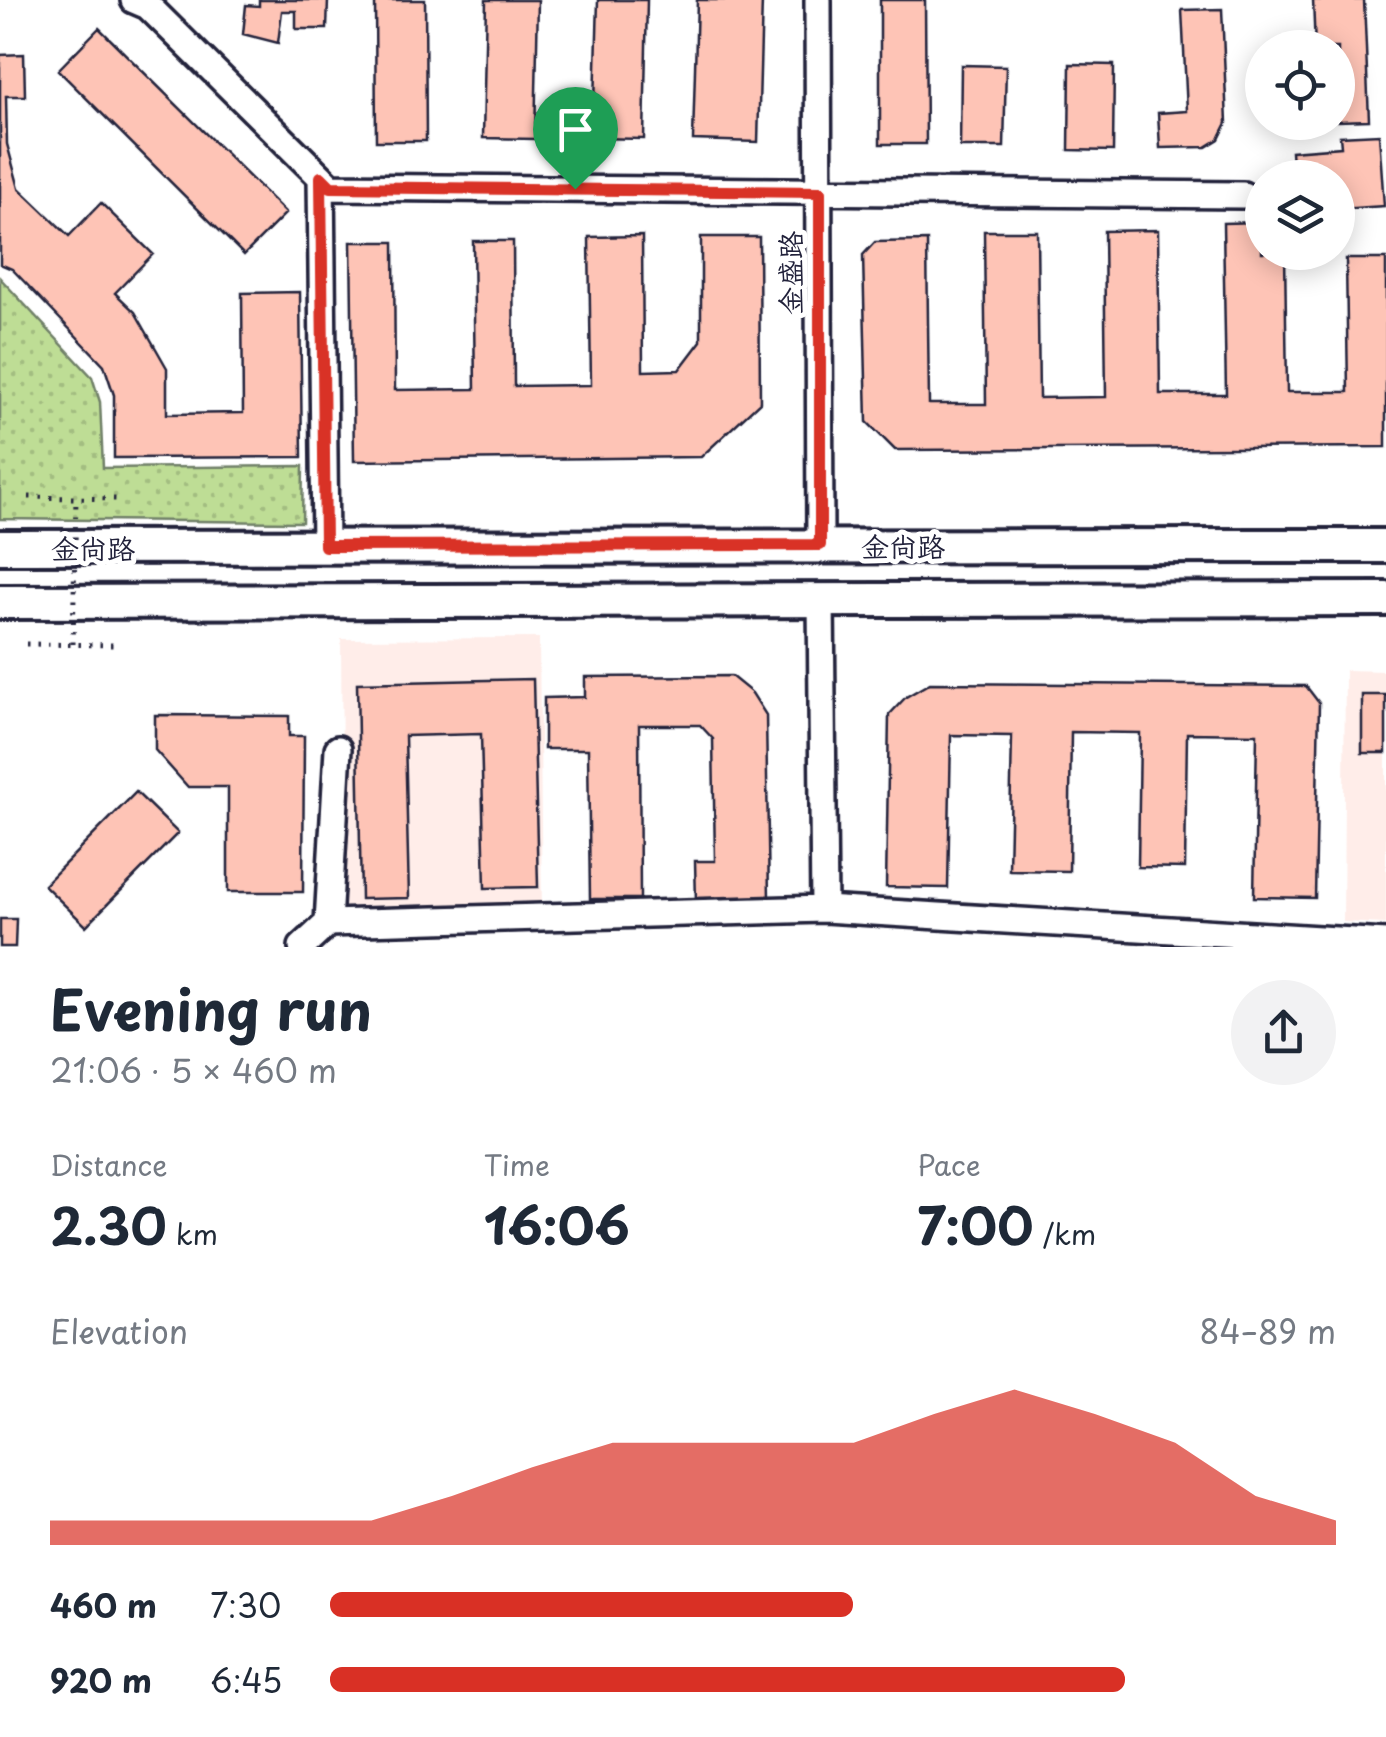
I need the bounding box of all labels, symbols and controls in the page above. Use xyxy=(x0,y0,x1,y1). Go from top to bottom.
map controls xyxy=(1245,30,1355,270)
button: locate xyxy=(1245,30,1355,140)
pin xyxy=(533,87,618,190)
icon: arrive xyxy=(548,102,603,157)
button: layers xyxy=(1245,160,1355,270)
street label: 金盛路 xyxy=(768,231,811,315)
street label: 金尚路 xyxy=(861,524,945,567)
street label: 金尚路 xyxy=(51,526,135,569)
text: Evening run xyxy=(50,967,372,1050)
button: share xyxy=(1231,980,1336,1085)
text: 21:06 · 5 × 460 m xyxy=(50,1046,337,1094)
text: Distance xyxy=(50,1143,168,1186)
text: Time xyxy=(484,1143,550,1186)
text: Pace xyxy=(917,1143,981,1186)
text: 2.30 xyxy=(50,1186,167,1262)
text: 16:06 xyxy=(484,1186,630,1262)
text: 7:00 xyxy=(917,1186,1034,1262)
text: km xyxy=(167,1212,218,1255)
text: /km xyxy=(1034,1212,1096,1255)
text: Elevation xyxy=(50,1307,188,1355)
text: 84–89 m xyxy=(1200,1307,1336,1355)
text: 460 m xyxy=(50,1581,157,1629)
text: 7:30 xyxy=(210,1581,281,1629)
text: 920 m xyxy=(50,1656,152,1704)
text: 6:45 xyxy=(210,1656,282,1704)

